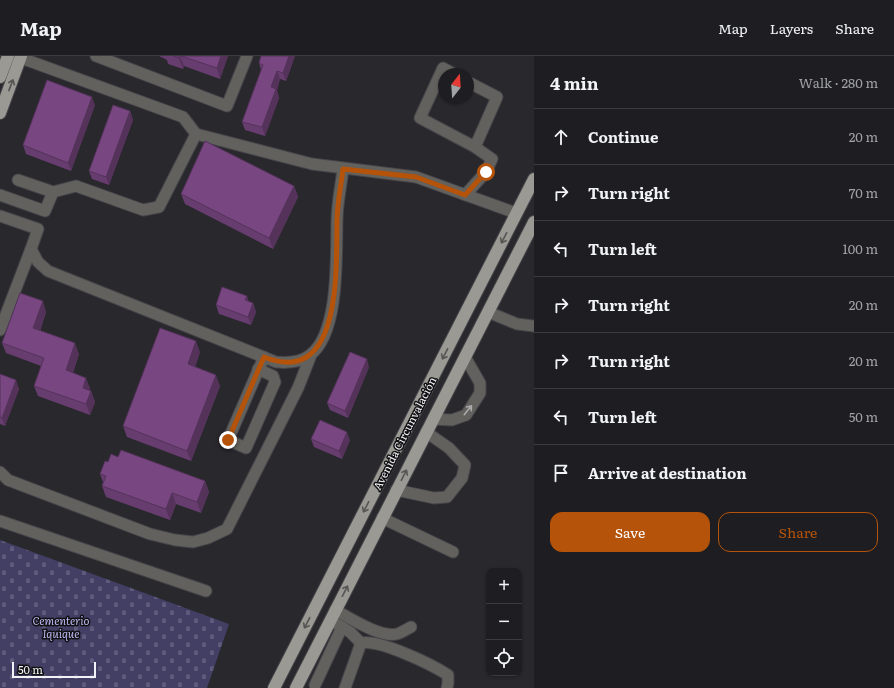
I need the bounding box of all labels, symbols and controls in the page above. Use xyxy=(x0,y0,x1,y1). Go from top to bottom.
text: Map xyxy=(20,14,62,42)
text: Map xyxy=(718,18,748,38)
text: Layers xyxy=(770,18,813,38)
text: Share xyxy=(835,18,874,38)
north arrow xyxy=(438,68,474,104)
text: 4 min xyxy=(550,70,599,95)
text: Walk · 280 m xyxy=(799,73,878,92)
one-way arrow xyxy=(7,79,15,91)
text: Continue xyxy=(588,125,658,148)
icon: ahead xyxy=(550,126,572,148)
text: 20 m xyxy=(849,127,878,146)
route start xyxy=(477,163,495,181)
text: Turn right xyxy=(588,181,670,204)
icon: right xyxy=(550,182,572,204)
text: 70 m xyxy=(849,183,878,202)
one-way arrow xyxy=(499,232,507,244)
text: Turn left xyxy=(588,237,657,260)
icon: left xyxy=(550,238,572,260)
text: 100 m xyxy=(842,239,878,258)
text: Turn right xyxy=(588,293,670,316)
icon: right xyxy=(550,294,572,316)
text: 20 m xyxy=(849,295,878,314)
one-way arrow xyxy=(441,348,448,360)
text: Turn right xyxy=(588,349,670,372)
icon: right xyxy=(550,350,572,372)
text: 20 m xyxy=(849,351,878,370)
street label: Avenida Circunvalación xyxy=(368,374,440,492)
one-way arrow xyxy=(464,405,473,416)
text: Turn left xyxy=(588,405,657,428)
icon: left xyxy=(550,406,572,428)
text: 50 m xyxy=(849,407,878,426)
route end xyxy=(219,431,237,449)
text: Arrive at destination xyxy=(588,461,747,484)
icon: arrive xyxy=(550,462,572,484)
one-way arrow xyxy=(401,469,408,481)
one-way arrow xyxy=(362,501,370,513)
button: Save xyxy=(550,512,710,552)
button: Share xyxy=(718,512,878,552)
map controls xyxy=(486,568,522,676)
button: + xyxy=(486,568,522,604)
one-way arrow xyxy=(342,585,349,597)
button: − xyxy=(486,604,522,640)
park label: Cementerio Iquique xyxy=(32,612,90,641)
one-way arrow xyxy=(303,617,310,629)
button: locate xyxy=(486,640,522,676)
scale bar xyxy=(12,660,96,679)
text: 50 m xyxy=(18,661,43,677)

